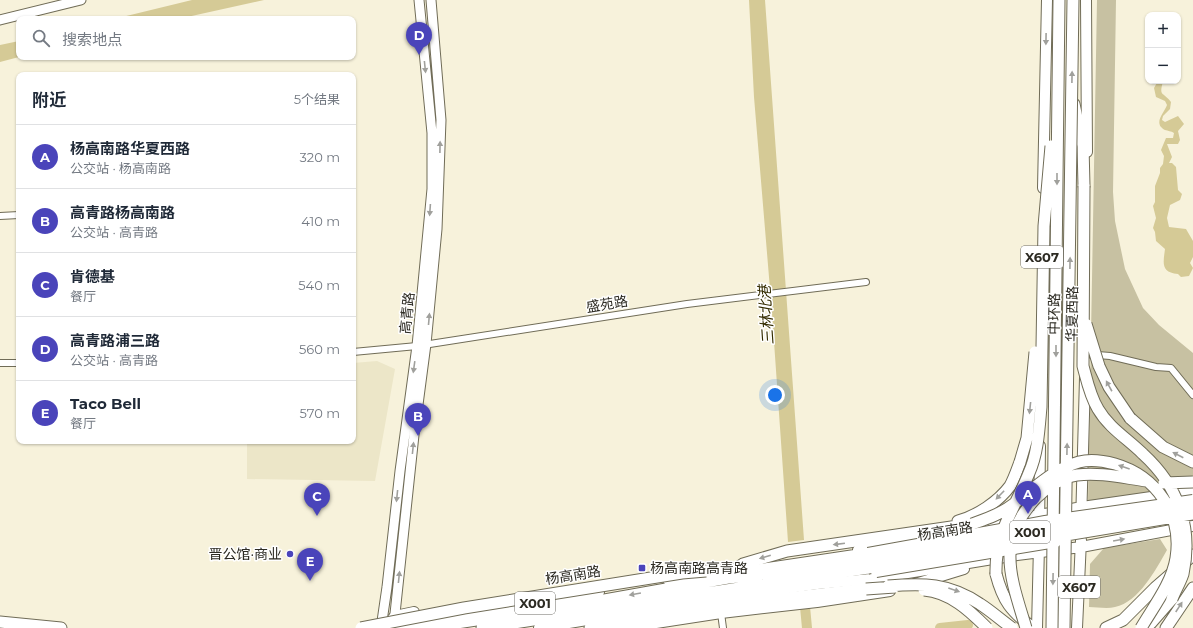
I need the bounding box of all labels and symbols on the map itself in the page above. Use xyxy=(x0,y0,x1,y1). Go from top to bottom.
pin: D xyxy=(406,22,432,55)
one-way arrow xyxy=(1043,33,1049,46)
one-way arrow xyxy=(422,61,428,73)
one-way arrow xyxy=(1069,70,1075,83)
one-way arrow xyxy=(437,140,443,153)
one-way arrow xyxy=(1054,173,1060,186)
one-way arrow xyxy=(427,204,434,216)
road number: X607 xyxy=(1021,246,1063,268)
one-way arrow xyxy=(1067,256,1073,269)
water label: 三林北港 xyxy=(754,282,778,346)
street label: 华夏西路 xyxy=(1063,286,1081,342)
street label: 高青路 xyxy=(396,291,418,335)
street label: 盛苑路 xyxy=(585,292,629,316)
street label: 中环路 xyxy=(1045,293,1063,335)
one-way arrow xyxy=(425,313,432,325)
one-way arrow xyxy=(1053,345,1059,358)
one-way arrow xyxy=(411,361,417,374)
one-way arrow xyxy=(1105,380,1112,392)
your location xyxy=(765,385,785,405)
one-way arrow xyxy=(1027,402,1034,414)
pin: B xyxy=(405,403,431,436)
one-way arrow xyxy=(409,442,416,454)
one-way arrow xyxy=(1064,443,1071,455)
one-way arrow xyxy=(1172,452,1184,458)
one-way arrow xyxy=(1118,464,1130,470)
pin: A xyxy=(1015,481,1041,514)
pin: C xyxy=(304,483,330,516)
one-way arrow xyxy=(394,490,400,502)
one-way arrow xyxy=(995,490,1005,500)
street label: 杨高南路 xyxy=(916,518,974,544)
road number: X001 xyxy=(1010,521,1050,543)
one-way arrow xyxy=(1113,537,1126,543)
one-way arrow xyxy=(833,541,845,547)
place label: 晋公馆·商业 xyxy=(208,545,282,563)
pin: E xyxy=(297,548,323,581)
marker: 晋公馆·商业 xyxy=(285,549,295,559)
one-way arrow xyxy=(759,554,771,560)
place label: 杨高南路高青路 xyxy=(650,559,748,577)
street label: 杨高南路 xyxy=(544,562,602,588)
marker: 杨高南路高青路 xyxy=(637,563,647,573)
one-way arrow xyxy=(396,571,402,583)
one-way arrow xyxy=(1050,573,1056,586)
road number: X607 xyxy=(1058,576,1100,598)
one-way arrow xyxy=(948,587,960,593)
road number: X001 xyxy=(515,592,555,614)
one-way arrow xyxy=(629,592,642,598)
one-way arrow xyxy=(1175,602,1183,613)

